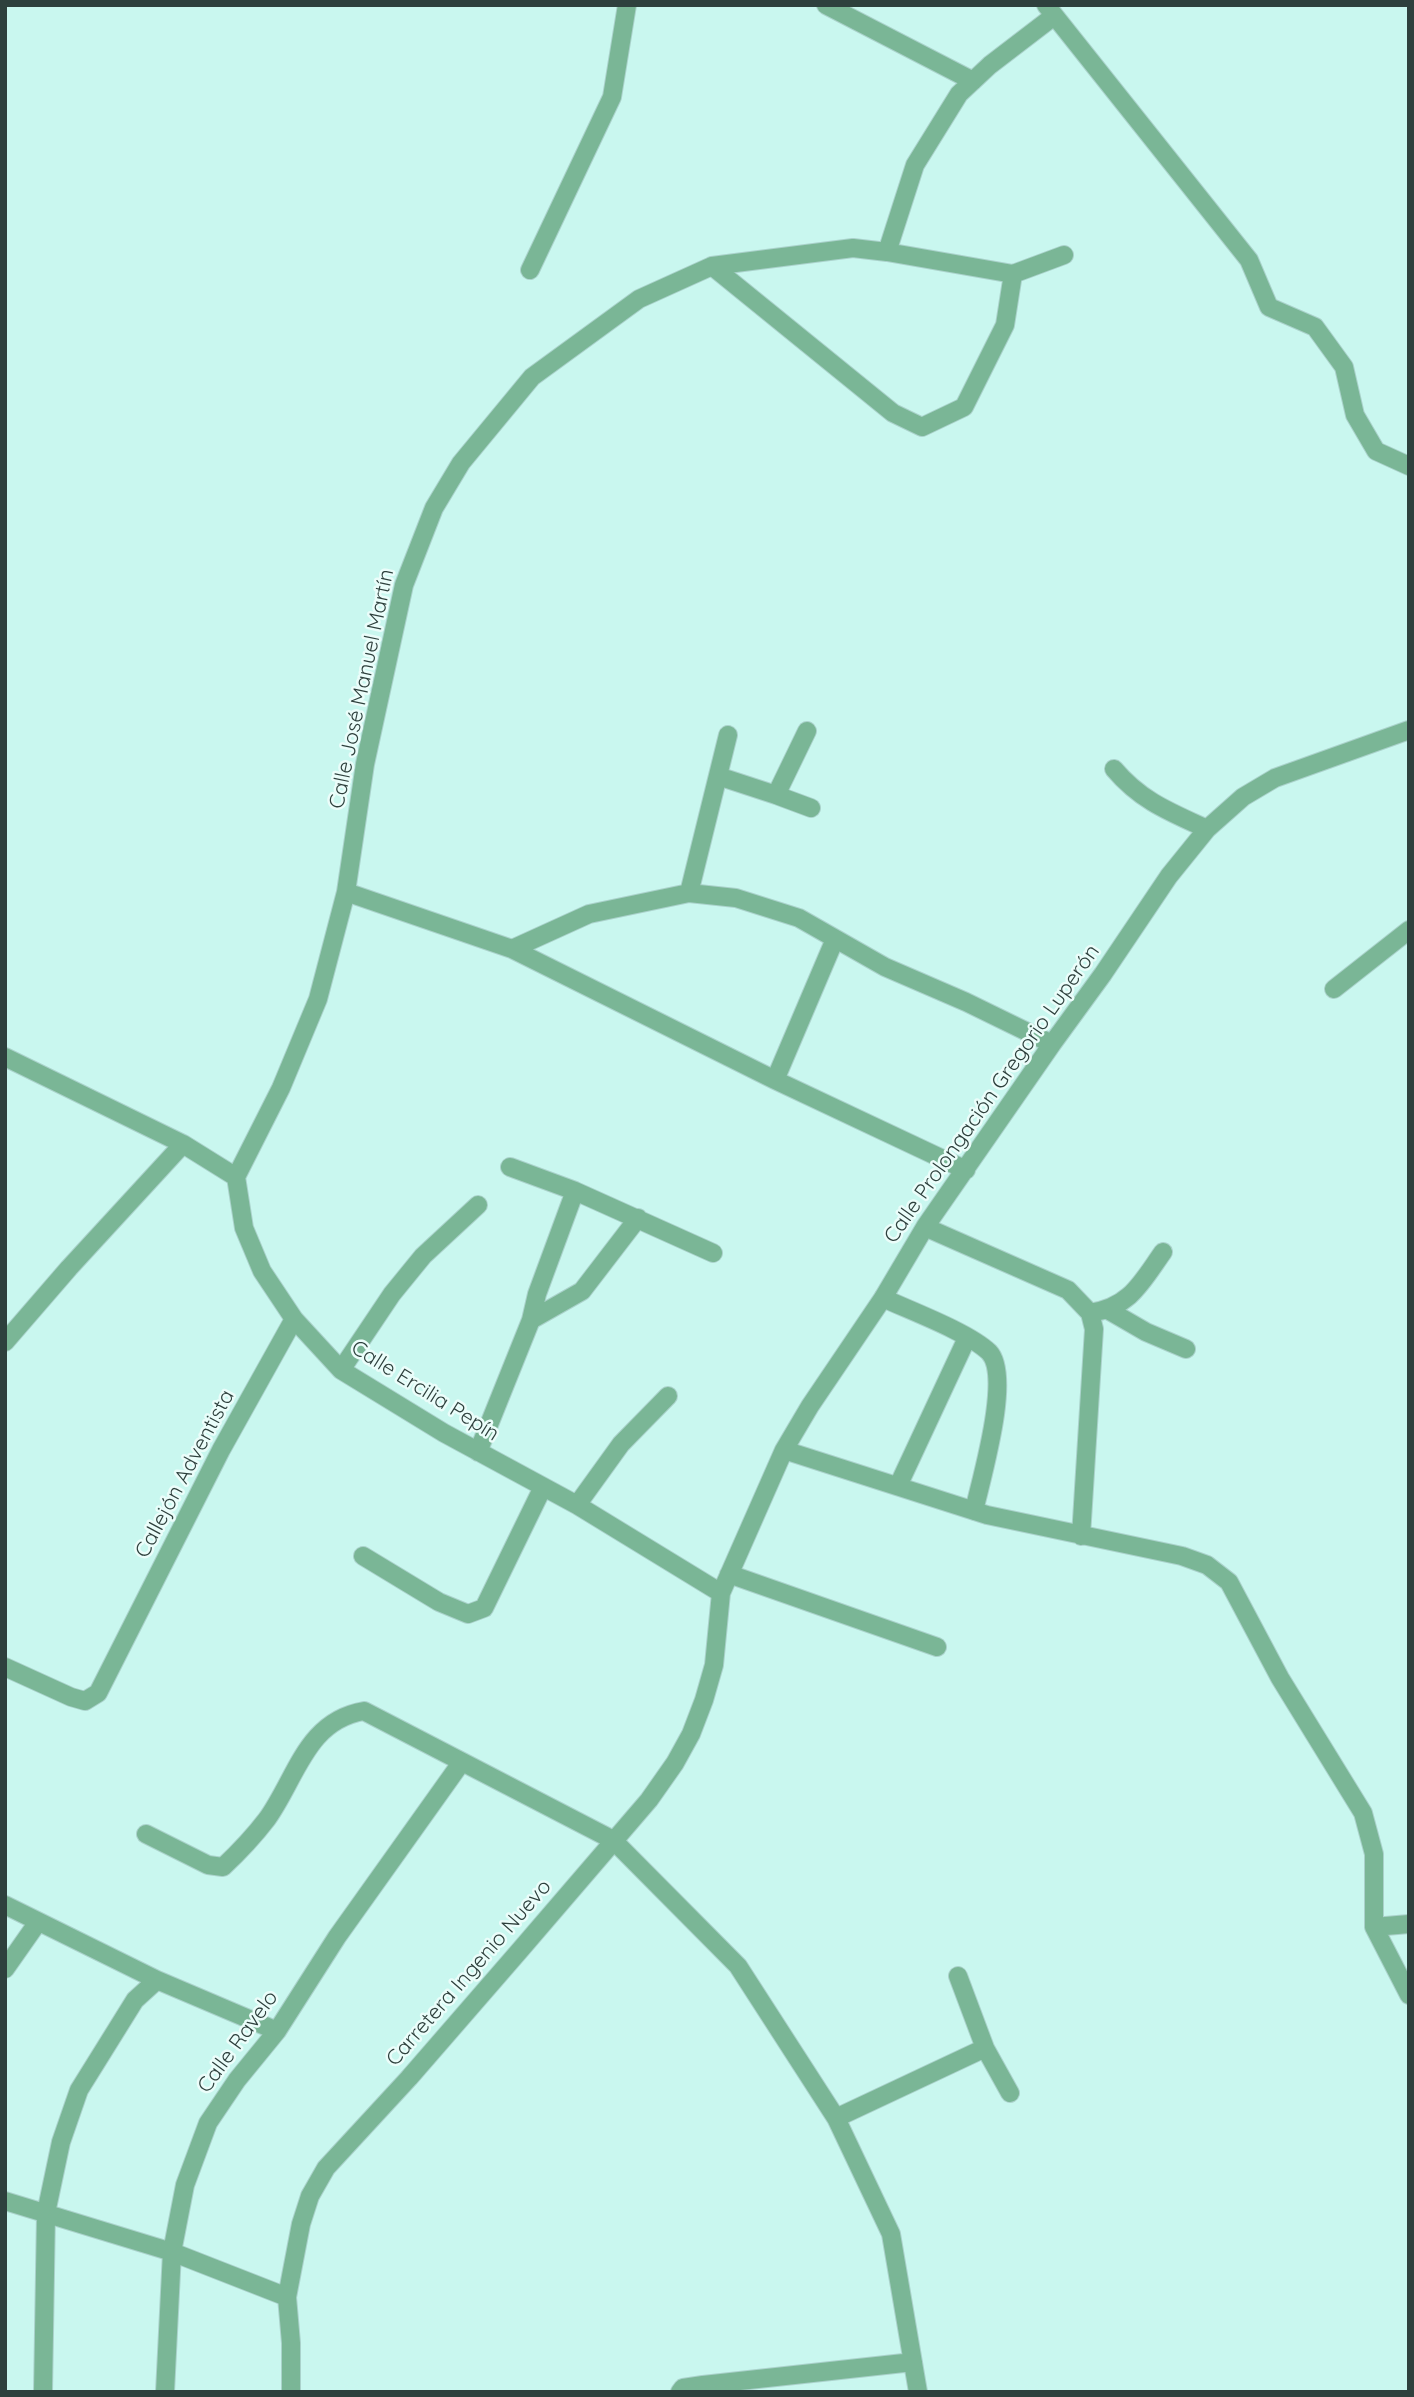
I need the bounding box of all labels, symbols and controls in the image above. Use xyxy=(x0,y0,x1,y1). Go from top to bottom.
street label: Calle José Manuel Martín xyxy=(324,567,400,811)
street label: Calle Prolongación Gregorio Luperón xyxy=(879,940,1105,1248)
street label: Calle Ercilia Pepín xyxy=(346,1335,504,1447)
street label: Callejón Adventista xyxy=(130,1386,240,1562)
street label: Carretera Ingenio Nuevo xyxy=(381,1875,557,2071)
street label: Calle Ravelo xyxy=(192,1986,284,2098)

